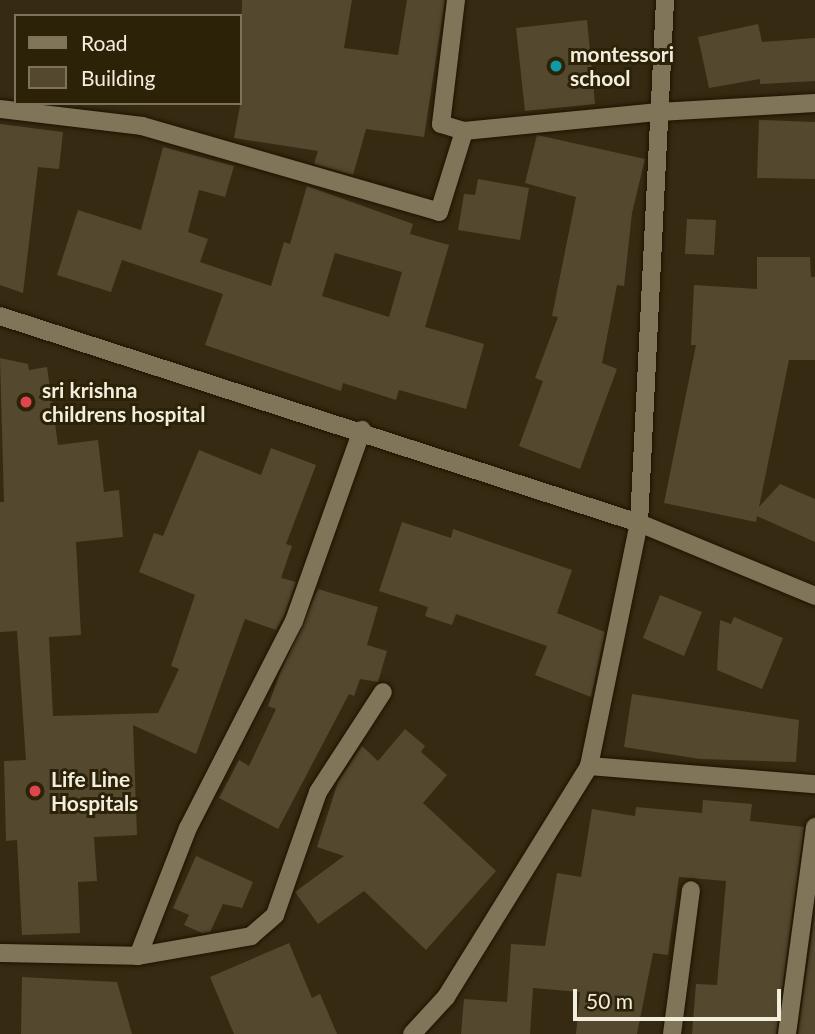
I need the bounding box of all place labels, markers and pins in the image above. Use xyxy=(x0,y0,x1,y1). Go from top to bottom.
place label: montessori school xyxy=(570,41,674,91)
marker: montessori school xyxy=(548,58,564,74)
place label: sri krishna childrens hospital xyxy=(42,377,205,427)
marker: sri krishna childrens hospital xyxy=(16,392,36,412)
place label: Life Line Hospitals xyxy=(51,766,138,816)
marker: Life Line Hospitals xyxy=(25,781,45,801)

